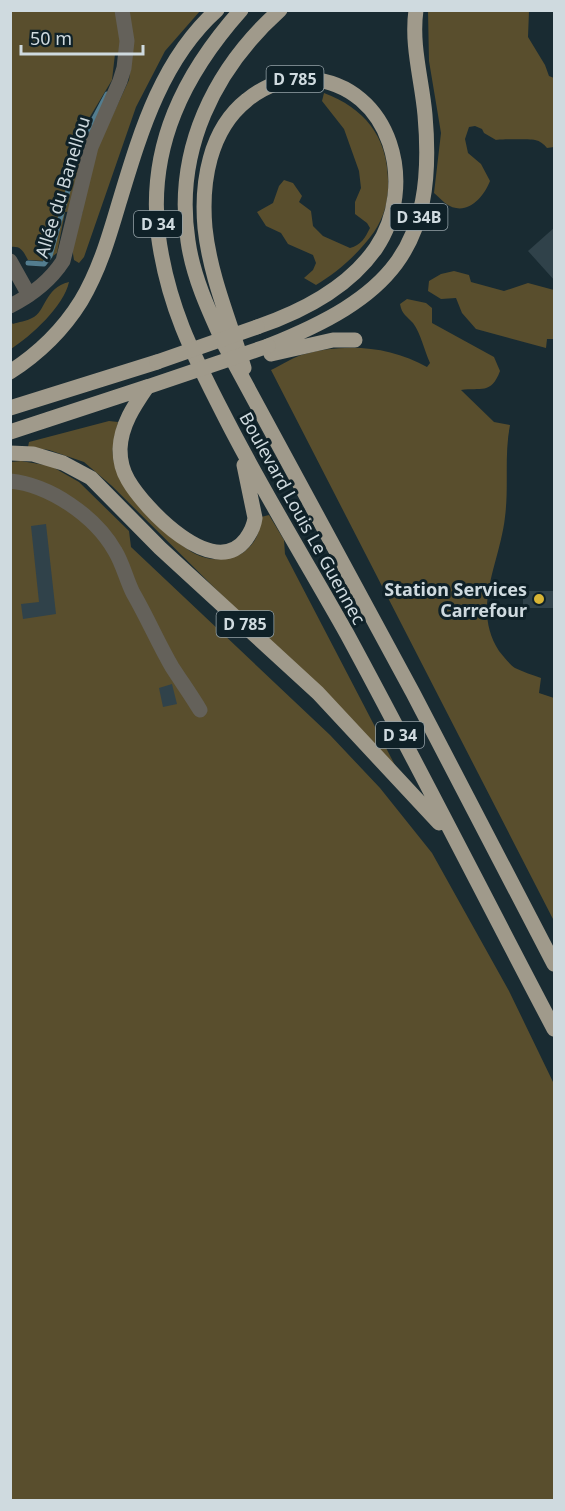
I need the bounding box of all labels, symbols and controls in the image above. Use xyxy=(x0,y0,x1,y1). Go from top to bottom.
scale bar xyxy=(21,18,142,56)
text: 50 m xyxy=(30,26,72,50)
road number: D 785 xyxy=(266,66,324,92)
street label: Allée du Banellou xyxy=(29,113,95,261)
road number: D 34B xyxy=(390,204,448,230)
road number: D 34 xyxy=(134,211,182,237)
street label: Boulevard Louis Le Guennec xyxy=(234,408,372,629)
place label: Station Services Carrefour xyxy=(384,577,527,622)
marker: Station Services Carrefour xyxy=(532,592,546,606)
road number: D 785 xyxy=(216,611,274,637)
road number: D 34 xyxy=(376,722,424,748)

